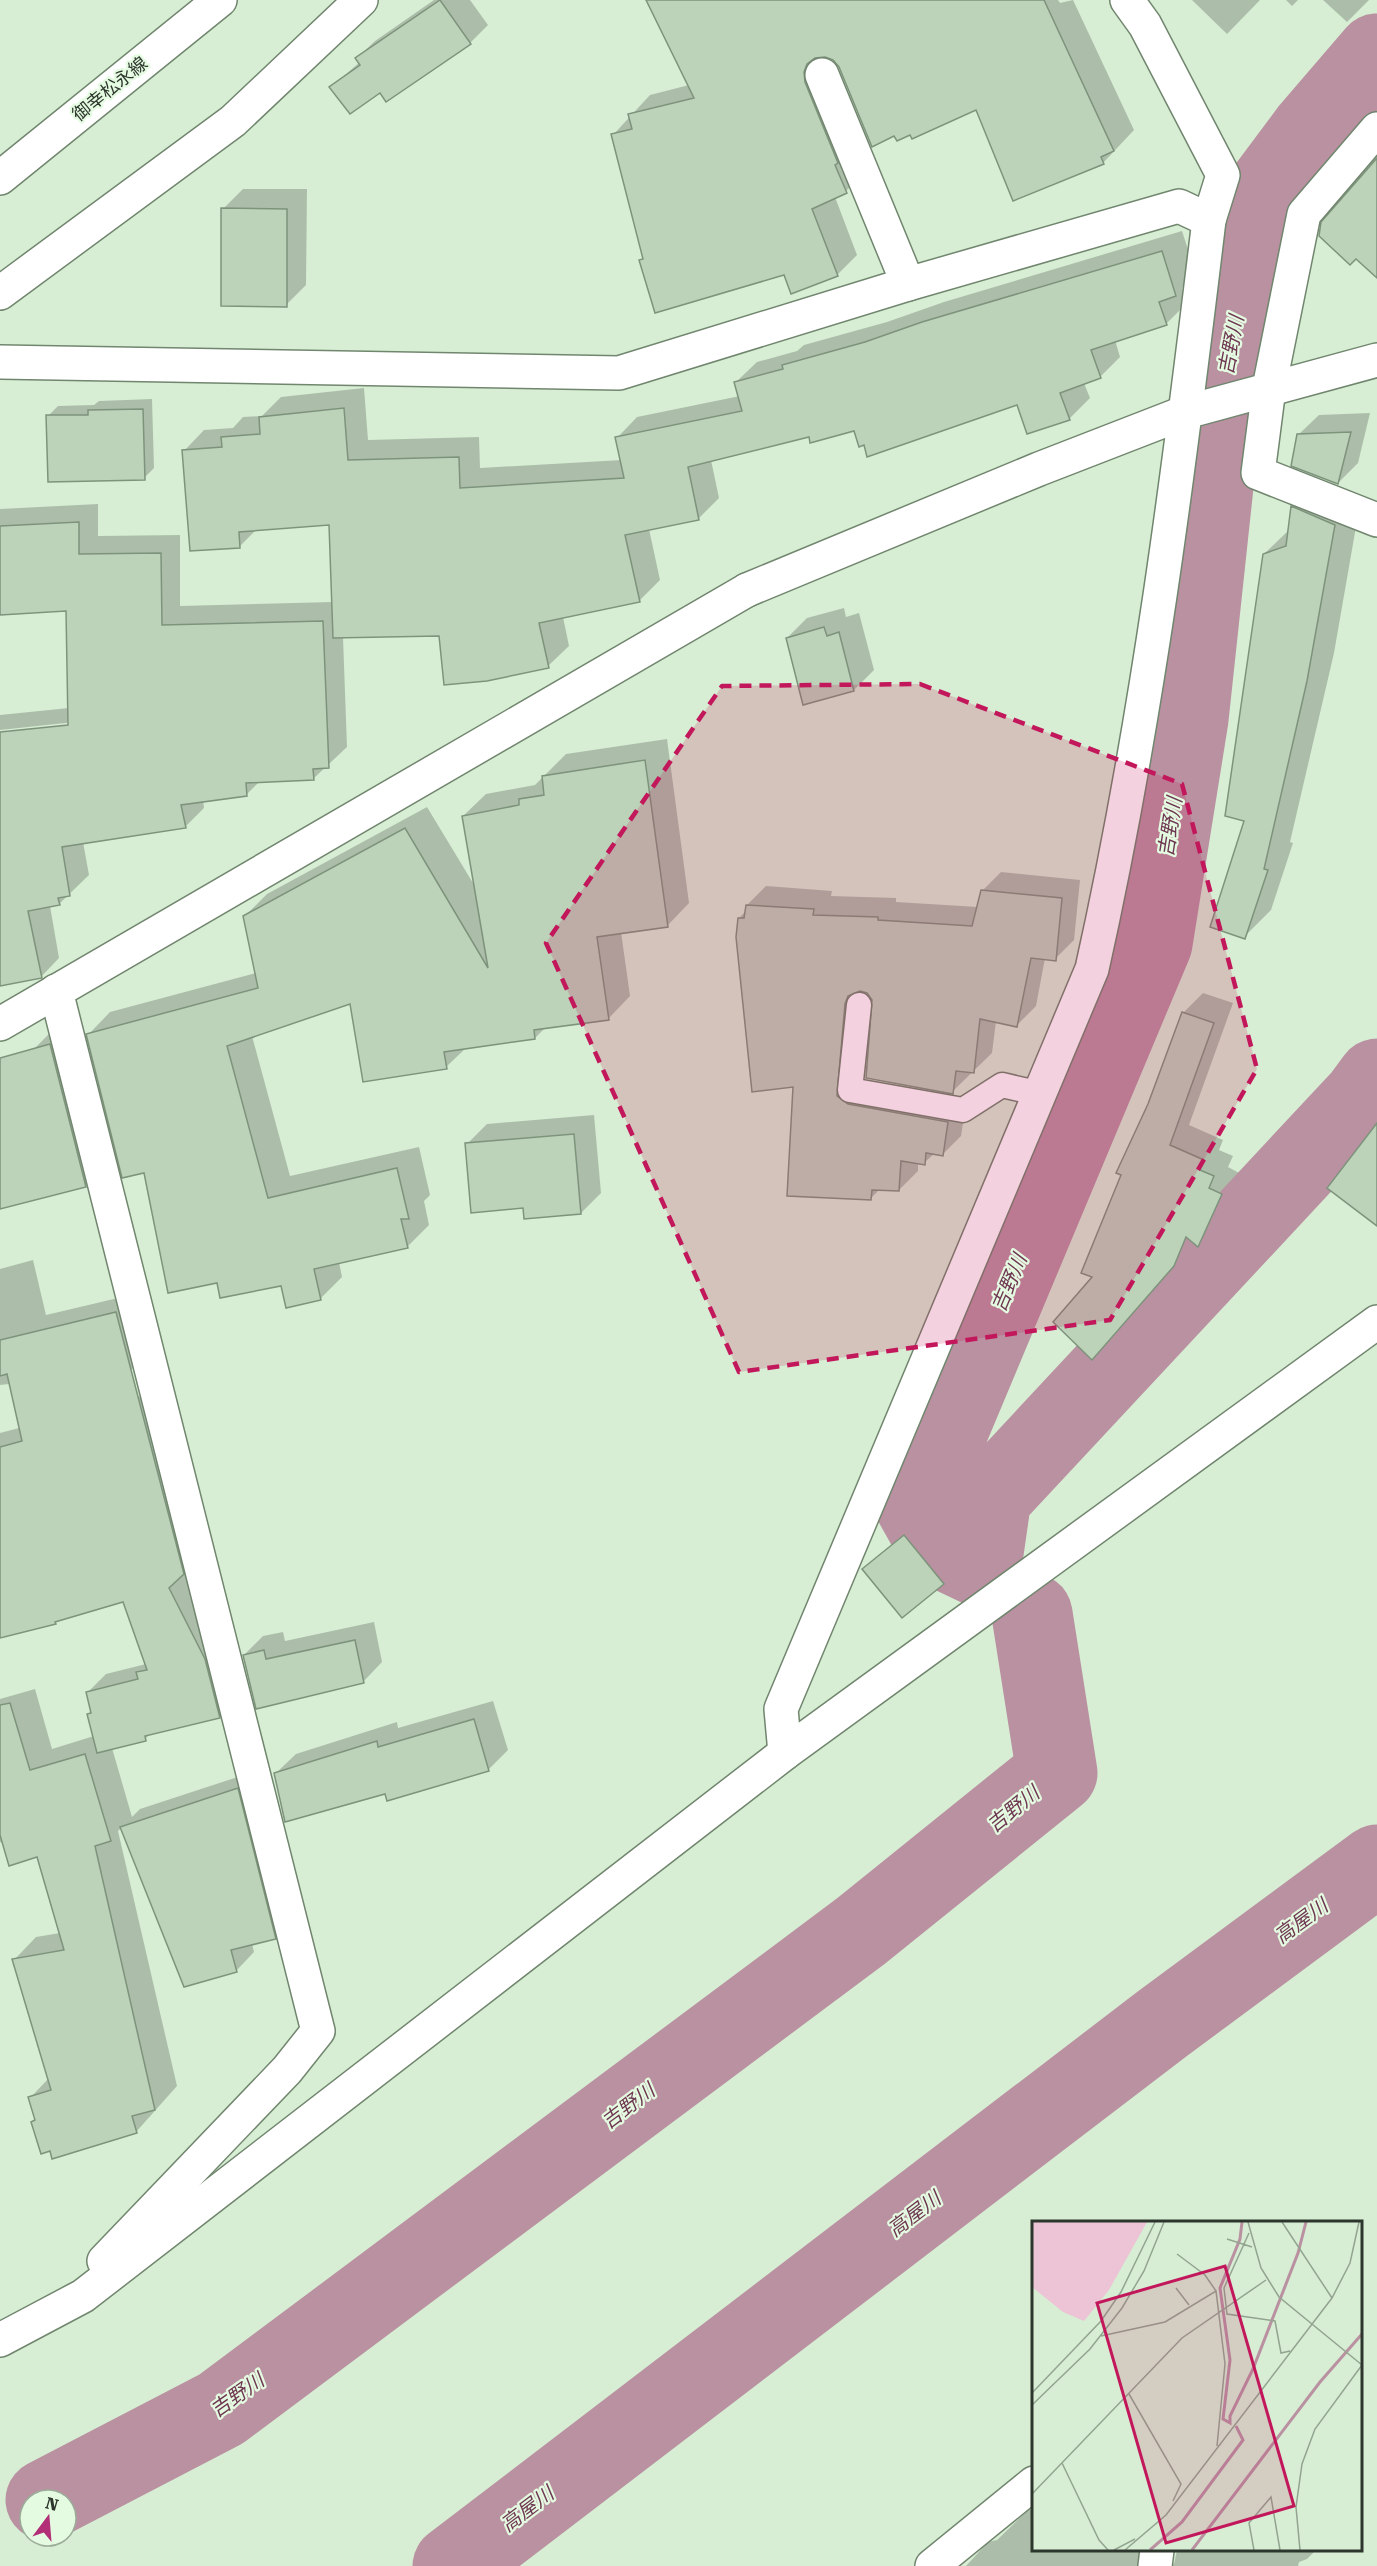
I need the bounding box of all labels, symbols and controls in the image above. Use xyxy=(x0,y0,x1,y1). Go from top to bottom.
street label: 御幸松永線 xyxy=(68,52,151,125)
water label: 吉野川 xyxy=(1213,311,1249,377)
water label: 吉野川 xyxy=(1153,794,1187,859)
water label: 吉野川 xyxy=(986,1249,1033,1315)
water label: 吉野川 xyxy=(982,1780,1045,1837)
water label: 高屋川 xyxy=(1270,1892,1334,1948)
water label: 吉野川 xyxy=(597,2077,661,2134)
water label: 高屋川 xyxy=(883,2185,947,2242)
inset map xyxy=(1032,2221,1362,2551)
water label: 吉野川 xyxy=(206,2367,270,2422)
water label: 高屋川 xyxy=(496,2480,560,2537)
north arrow xyxy=(18,2488,78,2548)
text: N xyxy=(43,2493,61,2515)

